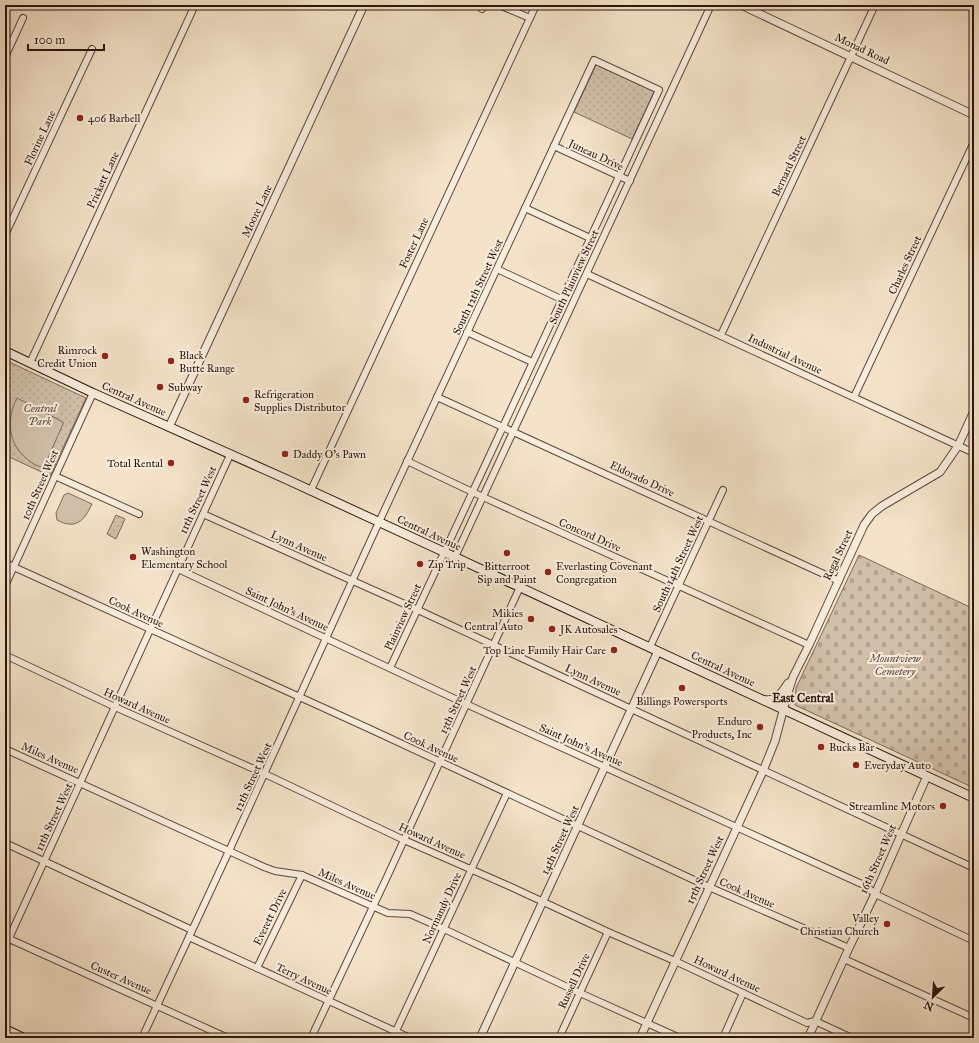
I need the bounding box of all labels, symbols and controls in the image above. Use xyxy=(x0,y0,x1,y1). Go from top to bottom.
scale bar xyxy=(28,26,104,52)
street label: Monad Road xyxy=(833,31,892,68)
text: 100 m xyxy=(34,33,65,47)
street label: Florine Lane xyxy=(22,108,59,168)
place label: 406 Barbell xyxy=(88,112,140,125)
marker: 406 Barbell xyxy=(75,113,85,123)
street label: Bernard Street xyxy=(769,133,809,199)
street label: Juneau Drive xyxy=(565,136,626,174)
street label: Prickett Lane xyxy=(84,149,122,210)
street label: Moore Lane xyxy=(239,182,275,239)
street label: Foster Lane xyxy=(397,215,432,271)
street label: South Plainview Street xyxy=(546,228,602,326)
street label: Charles Street xyxy=(886,233,924,297)
street label: South 12th Street West xyxy=(450,237,506,337)
street label: Industrial Avenue xyxy=(746,331,824,377)
place label: Rimrock Credit Union xyxy=(37,344,98,370)
place label: Black Butte Range xyxy=(179,349,235,375)
marker: Rimrock Credit Union xyxy=(100,351,110,361)
marker: Black Butte Range xyxy=(166,356,176,366)
street label: Central Avenue xyxy=(100,379,169,419)
place label: Subway xyxy=(168,381,203,394)
marker: Subway xyxy=(155,382,165,392)
place label: Refrigeration Supplies Distributor xyxy=(254,388,346,414)
marker: Refrigeration Supplies Distributor xyxy=(241,395,251,405)
park label: Central Park xyxy=(24,402,58,428)
street label: 10th Street West xyxy=(19,448,61,522)
place label: Daddy O's Pawn xyxy=(293,448,366,461)
marker: Daddy O's Pawn xyxy=(280,449,290,459)
place label: Total Rental xyxy=(107,457,163,470)
marker: Total Rental xyxy=(166,458,176,468)
street label: Eldorado Drive xyxy=(608,458,677,500)
street label: 11th Street West xyxy=(177,464,219,536)
street label: Central Avenue xyxy=(395,513,463,554)
street label: South 14th Street West xyxy=(650,513,706,614)
street label: Concord Drive xyxy=(557,515,623,555)
street label: Regal Street xyxy=(821,527,855,583)
street label: Lynn Avenue xyxy=(269,528,330,564)
place label: Washington Elementary School xyxy=(141,545,228,571)
marker: Bitterroot Sip and Paint xyxy=(502,548,512,558)
marker: Washington Elementary School xyxy=(128,552,138,562)
place label: Zip Trip xyxy=(428,558,466,571)
marker: Zip Trip xyxy=(415,559,425,569)
place label: Bitterroot Sip and Paint xyxy=(477,560,537,586)
place label: Everlasting Covenant Congregation xyxy=(556,560,653,586)
marker: Everlasting Covenant Congregation xyxy=(543,567,553,577)
street label: Plainview Street xyxy=(382,581,424,653)
street label: Saint John's Avenue xyxy=(243,584,331,635)
street label: Cook Avenue xyxy=(106,594,166,631)
place label: Mikies Central Auto xyxy=(464,607,523,633)
marker: Mikies Central Auto xyxy=(526,614,536,624)
place label: JK Autosales xyxy=(559,623,617,637)
marker: JK Autosales xyxy=(547,624,557,634)
place label: Top Line Family Hair Care xyxy=(483,644,606,657)
marker: Top Line Family Hair Care xyxy=(609,645,619,655)
street label: Central Avenue xyxy=(689,649,757,690)
park label: Mountview Cemetery xyxy=(868,652,921,678)
street label: Lynn Avenue xyxy=(563,661,624,699)
street label: 13th Street West xyxy=(437,664,479,736)
marker: Billings Powersports xyxy=(677,683,687,693)
street label: Howard Avenue xyxy=(102,685,173,727)
district label: East Central xyxy=(772,691,835,705)
place label: Billings Powersports xyxy=(636,695,728,708)
place label: Enduro Products, Inc xyxy=(692,715,752,741)
street label: Saint John's Avenue xyxy=(537,721,625,770)
marker: Enduro Products, Inc xyxy=(755,722,765,732)
street label: Cook Avenue xyxy=(401,729,461,766)
street label: Miles Avenue xyxy=(19,740,81,777)
street label: 12th Street West xyxy=(231,740,275,813)
place label: Bucks Bar xyxy=(829,741,875,754)
marker: Bucks Bar xyxy=(816,742,826,752)
place label: Everyday Auto xyxy=(864,759,931,772)
marker: Everyday Auto xyxy=(851,760,861,770)
street label: 11th Street West xyxy=(33,781,75,853)
place label: Streamline Motors xyxy=(849,800,935,813)
marker: Streamline Motors xyxy=(938,801,948,811)
street label: 14th Street West xyxy=(538,803,582,877)
street label: Howard Avenue xyxy=(397,820,468,862)
street label: 16th Street West xyxy=(857,822,899,896)
street label: 15th Street West xyxy=(683,834,727,906)
street label: Miles Avenue xyxy=(316,866,378,903)
street label: Normandy Drive xyxy=(420,870,464,946)
street label: Cook Avenue xyxy=(717,875,777,911)
street label: Everett Drive xyxy=(251,886,290,948)
place label: Valley Christian Church xyxy=(800,912,880,938)
marker: Valley Christian Church xyxy=(882,919,892,929)
street label: Russell Drive xyxy=(555,951,593,1011)
street label: Howard Avenue xyxy=(692,953,763,995)
street label: Custer Avenue xyxy=(88,959,154,997)
street label: Terry Avenue xyxy=(274,960,334,998)
north arrow xyxy=(913,977,953,1017)
text: N xyxy=(921,997,936,1013)

